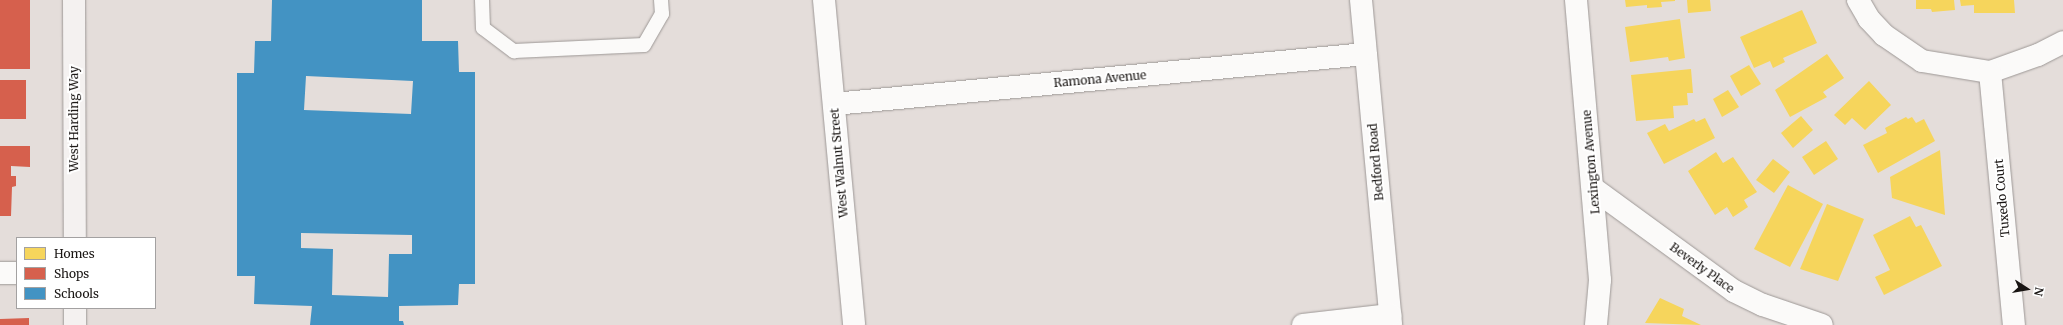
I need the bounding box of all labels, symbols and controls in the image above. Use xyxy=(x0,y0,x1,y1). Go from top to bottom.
street label: West Harding Way xyxy=(67,66,81,172)
street label: Ramona Avenue xyxy=(1053,68,1147,90)
street label: West Walnut Street xyxy=(827,108,851,218)
street label: Lexington Avenue xyxy=(1579,109,1603,215)
street label: Bedford Road xyxy=(1365,123,1387,201)
street label: Tuxedo Court xyxy=(1991,158,2013,238)
legend xyxy=(16,237,156,309)
street label: Beverly Place xyxy=(1667,240,1737,296)
text: Homes xyxy=(54,246,95,261)
text: Shops xyxy=(54,266,89,281)
north arrow xyxy=(2007,269,2047,309)
text: Schools xyxy=(54,286,99,301)
text: N xyxy=(2031,286,2046,297)

